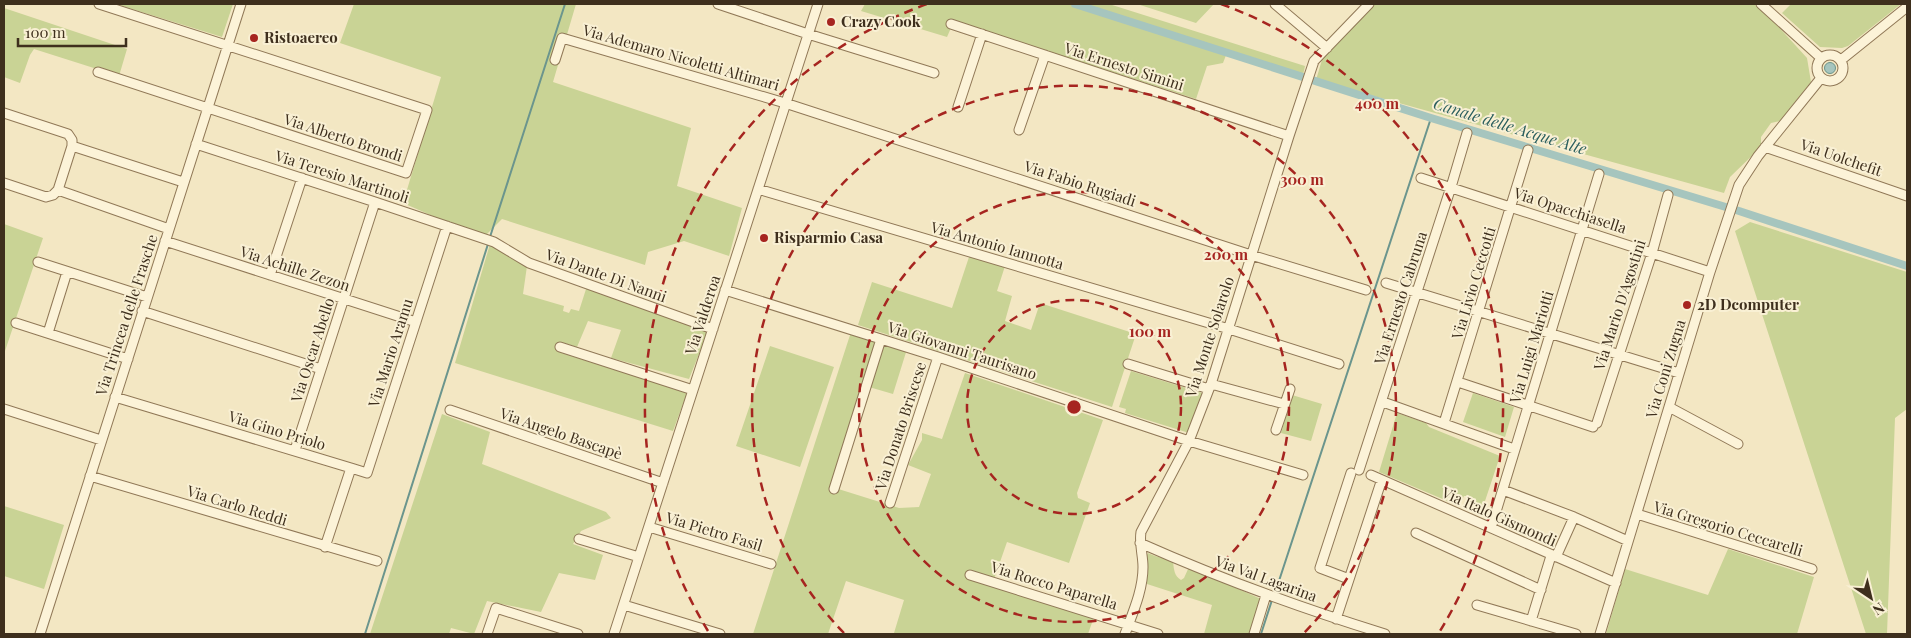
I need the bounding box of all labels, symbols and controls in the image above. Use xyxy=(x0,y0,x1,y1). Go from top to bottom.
place label: Crazy Cook xyxy=(841,11,921,31)
scale bar xyxy=(18,15,125,47)
marker: Crazy Cook xyxy=(825,16,837,28)
street label: Via Ademaro Nicoletti Altimari xyxy=(580,19,782,95)
text: 100 m xyxy=(25,22,66,42)
place label: Ristoaereo xyxy=(264,27,338,47)
marker: Ristoaereo xyxy=(248,32,260,44)
street label: Via Ernesto Simini xyxy=(1061,37,1187,95)
water label: Canale delle Acque Alte xyxy=(1431,92,1589,159)
text: 400 m xyxy=(1355,93,1400,113)
street label: Via Alberto Brondi xyxy=(280,108,406,166)
street label: Via Uolchefit xyxy=(1797,133,1885,181)
street label: Via Teresio Martinoli xyxy=(272,145,413,207)
street label: Via Fabio Rugiadi xyxy=(1021,155,1139,211)
text: 300 m xyxy=(1280,169,1324,189)
street label: Via Opacchiasella xyxy=(1510,182,1630,238)
street label: Via Antonio Iannotta xyxy=(928,216,1067,274)
street label: Via Livio Ceccotti xyxy=(1446,224,1500,342)
place label: Risparmio Casa xyxy=(774,227,883,247)
street label: Via Ernesto Cabruna xyxy=(1369,228,1431,368)
street label: Via Trincea delle Frasche xyxy=(90,231,162,399)
marker: Risparmio Casa xyxy=(758,232,770,244)
street label: Via Mario D'Agostini xyxy=(1588,236,1650,373)
street label: Via Achille Zezon xyxy=(237,241,353,295)
street label: Via Dante Di Nanni xyxy=(542,244,670,306)
text: 200 m xyxy=(1204,244,1249,264)
street label: Via Valderoa xyxy=(679,272,724,358)
street label: Via Monte Solarolo xyxy=(1180,274,1238,401)
street label: Via Luigi Mariotti xyxy=(1504,287,1558,406)
place label: 2D Dcomputer xyxy=(1697,294,1799,314)
street label: Via Oscar Abello xyxy=(285,295,338,405)
street label: Via Mario Aramu xyxy=(363,296,417,410)
marker: 2D Dcomputer xyxy=(1681,299,1693,311)
street label: Via Giovanni Taurisano xyxy=(884,316,1039,384)
street label: Via Coni Zugna xyxy=(1640,317,1690,421)
text: 100 m xyxy=(1129,321,1172,341)
street label: Via Donato Briscese xyxy=(870,359,930,493)
centre of rings xyxy=(1065,398,1083,416)
street label: Via Angelo Bascapè xyxy=(496,402,625,463)
street label: Via Gino Priolo xyxy=(225,405,328,454)
street label: Via Carlo Reddi xyxy=(184,480,290,530)
street label: Via Italo Gismondi xyxy=(1438,481,1560,551)
street label: Via Gregorio Ceccarelli xyxy=(1650,496,1806,560)
street label: Via Pietro Fasil xyxy=(663,507,765,555)
street label: Via Val Lagarina xyxy=(1212,550,1321,606)
street label: Via Rocco Paparella xyxy=(988,556,1120,614)
north arrow xyxy=(1846,573,1896,623)
text: N xyxy=(1869,598,1888,620)

